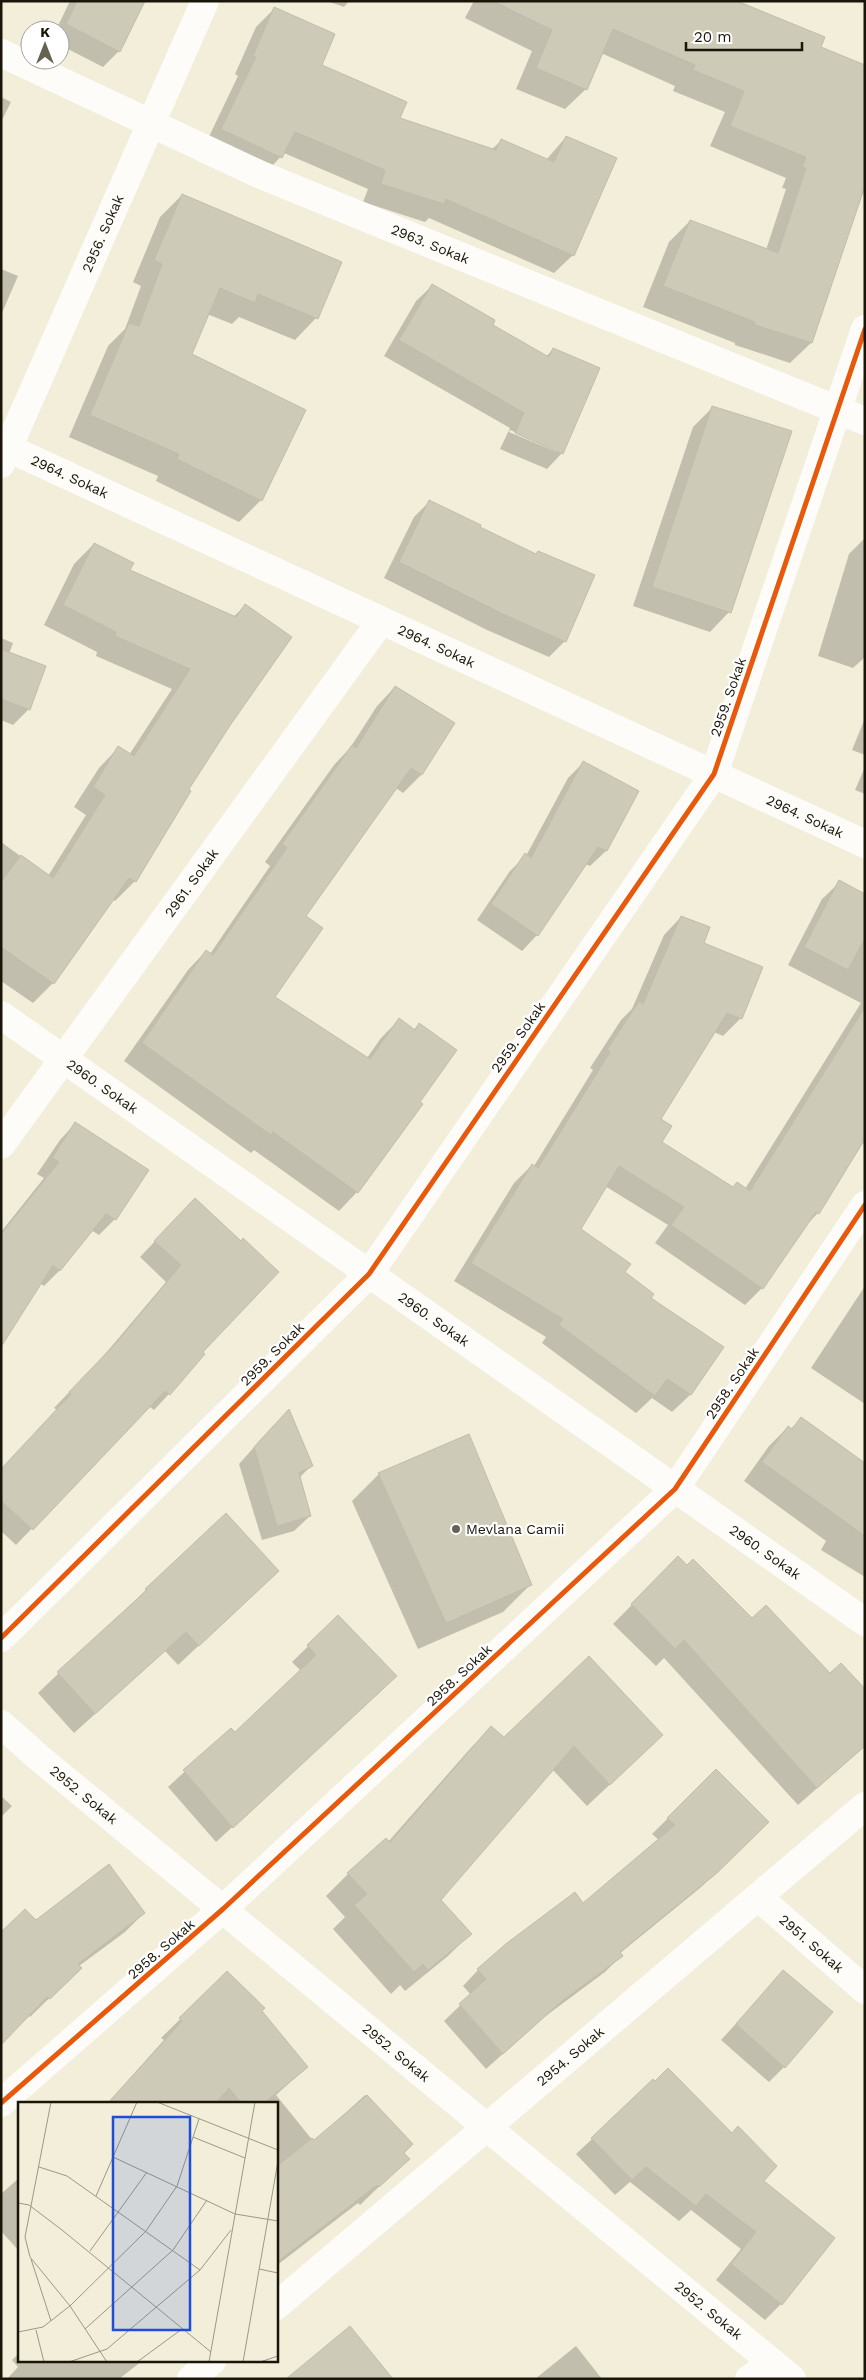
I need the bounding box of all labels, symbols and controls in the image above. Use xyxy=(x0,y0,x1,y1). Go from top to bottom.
north arrow xyxy=(20,20,70,70)
scale bar xyxy=(686,20,802,52)
text: K xyxy=(40,24,50,40)
text: 20 m xyxy=(694,28,732,46)
street label: 2956. Sokak xyxy=(79,192,127,275)
street label: 2963. Sokak xyxy=(389,221,472,267)
street label: 2964. Sokak xyxy=(29,452,111,501)
street label: 2964. Sokak xyxy=(395,621,478,671)
street label: 2959. Sokak xyxy=(707,655,749,739)
street label: 2964. Sokak xyxy=(764,792,846,841)
street label: 2961. Sokak xyxy=(161,845,221,920)
street label: 2959. Sokak xyxy=(488,998,548,1076)
street label: 2960. Sokak xyxy=(64,1056,141,1117)
street label: 2960. Sokak xyxy=(395,1289,473,1350)
street label: 2959. Sokak xyxy=(237,1319,307,1389)
street label: 2958. Sokak xyxy=(702,1344,762,1422)
place label: Mevlana Camii xyxy=(466,1521,565,1537)
street label: 2960. Sokak xyxy=(727,1521,804,1582)
marker: Mevlana Camii xyxy=(450,1523,462,1535)
street label: 2958. Sokak xyxy=(423,1641,495,1709)
street label: 2952. Sokak xyxy=(47,1762,121,1827)
street label: 2951. Sokak xyxy=(776,1911,847,1976)
street label: 2958. Sokak xyxy=(124,1916,198,1982)
street label: 2952. Sokak xyxy=(359,2020,433,2085)
street label: 2954. Sokak xyxy=(533,2023,607,2089)
inset map xyxy=(18,2102,278,2362)
street label: 2952. Sokak xyxy=(672,2278,746,2343)

